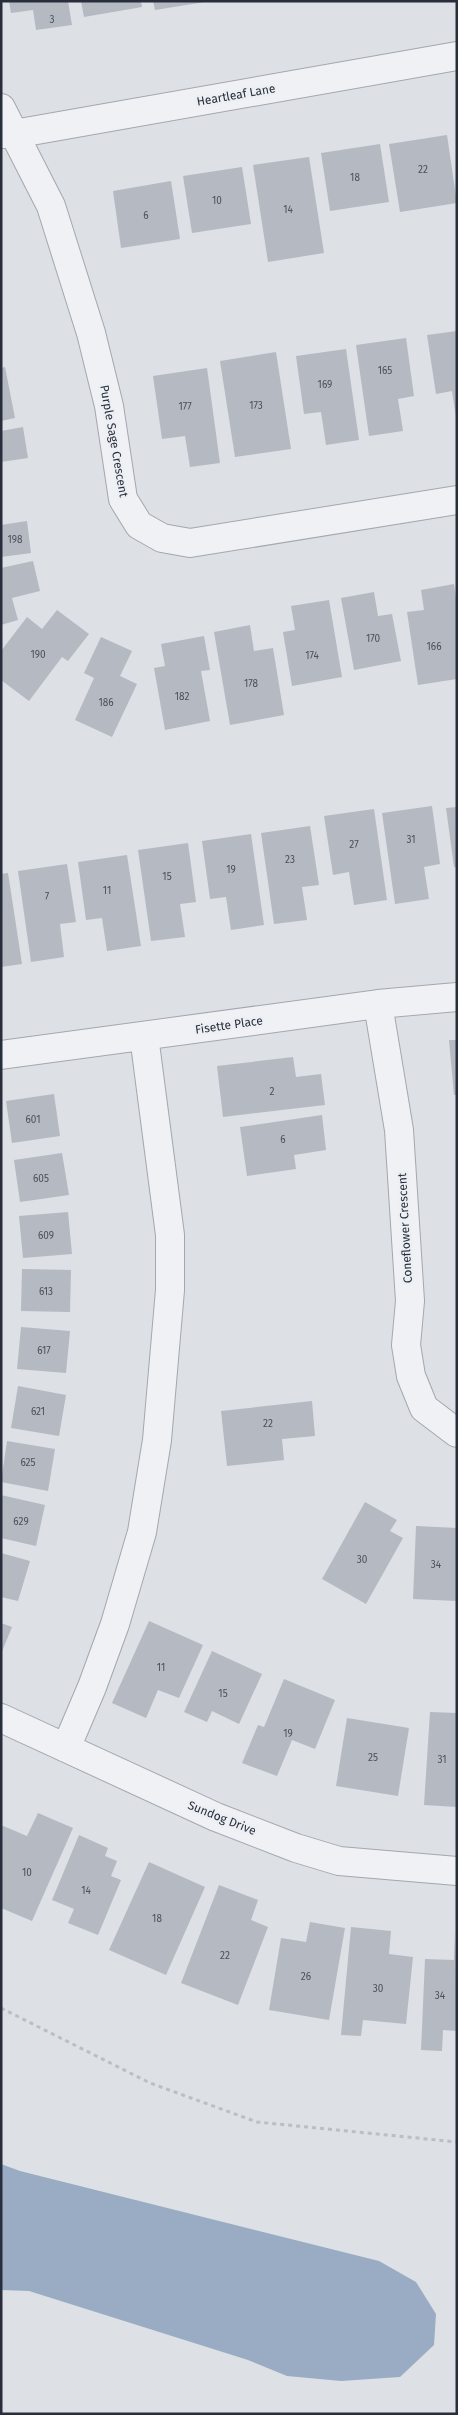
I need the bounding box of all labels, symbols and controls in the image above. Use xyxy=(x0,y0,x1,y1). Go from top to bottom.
house number: 3 xyxy=(50,14,55,26)
street label: Heartleaf Lane xyxy=(196,81,276,109)
house number: 22 xyxy=(418,164,428,176)
house number: 18 xyxy=(350,172,360,184)
house number: 10 xyxy=(212,195,222,207)
house number: 14 xyxy=(283,204,294,216)
house number: 6 xyxy=(143,210,149,222)
house number: 165 xyxy=(378,365,392,377)
house number: 169 xyxy=(318,379,332,391)
street label: Purple Sage Crescent xyxy=(97,384,131,499)
house number: 173 xyxy=(249,400,263,412)
house number: 177 xyxy=(178,401,192,413)
house number: 198 xyxy=(7,534,23,546)
house number: 170 xyxy=(366,633,381,645)
house number: 166 xyxy=(427,641,442,653)
house number: 190 xyxy=(30,649,46,661)
house number: 174 xyxy=(305,650,320,662)
house number: 178 xyxy=(244,678,259,690)
house number: 182 xyxy=(175,691,189,703)
house number: 186 xyxy=(98,697,114,709)
house number: 31 xyxy=(406,834,416,846)
house number: 27 xyxy=(349,839,359,851)
house number: 23 xyxy=(285,854,295,866)
house number: 19 xyxy=(226,864,236,876)
house number: 15 xyxy=(162,871,172,883)
house number: 11 xyxy=(103,885,111,897)
house number: 7 xyxy=(45,891,50,903)
street label: Fisette Place xyxy=(194,1013,264,1037)
house number: 2 xyxy=(270,1086,275,1098)
house number: 601 xyxy=(26,1114,41,1126)
house number: 6 xyxy=(280,1134,286,1146)
street label: Coneflower Crescent xyxy=(395,1172,415,1284)
house number: 605 xyxy=(33,1173,49,1185)
house number: 609 xyxy=(38,1230,54,1242)
house number: 613 xyxy=(39,1286,53,1298)
house number: 617 xyxy=(37,1345,51,1357)
house number: 621 xyxy=(31,1406,45,1418)
house number: 22 xyxy=(263,1418,273,1430)
house number: 625 xyxy=(20,1457,36,1469)
house number: 629 xyxy=(13,1516,29,1528)
house number: 30 xyxy=(357,1554,368,1566)
house number: 34 xyxy=(431,1559,442,1571)
house number: 11 xyxy=(157,1662,165,1674)
house number: 15 xyxy=(218,1688,228,1700)
house number: 19 xyxy=(283,1728,293,1740)
house number: 25 xyxy=(368,1752,378,1764)
house number: 31 xyxy=(437,1754,447,1766)
street label: Sundog Drive xyxy=(186,1798,258,1838)
house number: 10 xyxy=(22,1867,32,1879)
house number: 14 xyxy=(81,1885,92,1897)
house number: 18 xyxy=(152,1913,162,1925)
house number: 22 xyxy=(220,1950,230,1962)
house number: 26 xyxy=(301,1971,311,1983)
house number: 30 xyxy=(373,1983,384,1995)
house number: 34 xyxy=(435,1990,446,2002)

